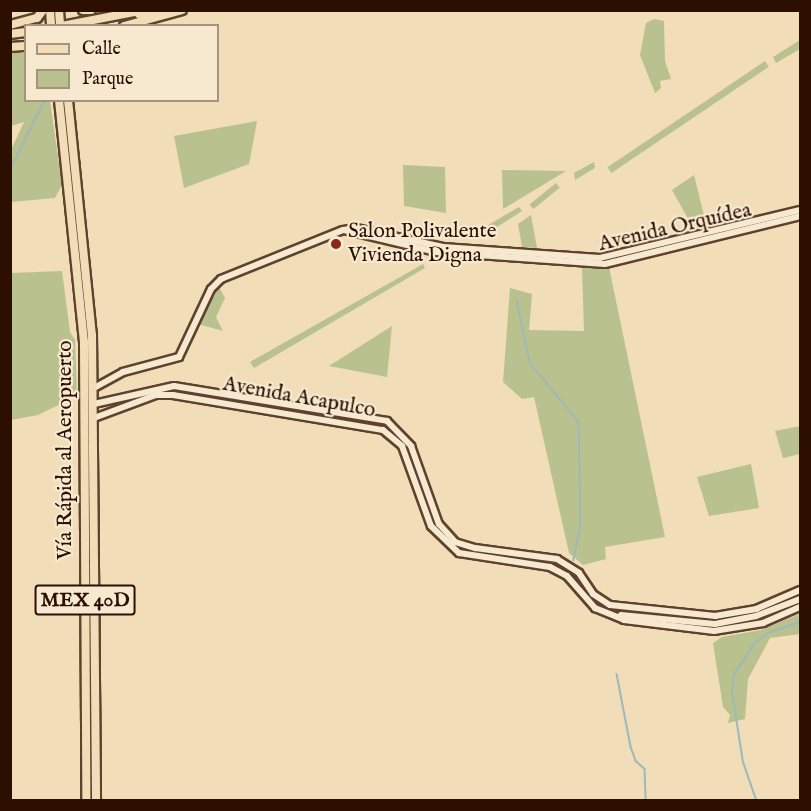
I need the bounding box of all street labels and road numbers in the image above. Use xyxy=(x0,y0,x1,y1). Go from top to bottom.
street label: Avenida Orquídea xyxy=(596,198,754,258)
street label: Vía Rápida al Aeropuerto xyxy=(53,340,79,560)
street label: Avenida Acapulco xyxy=(221,372,377,424)
road number: MEX 40D xyxy=(34,583,136,617)

